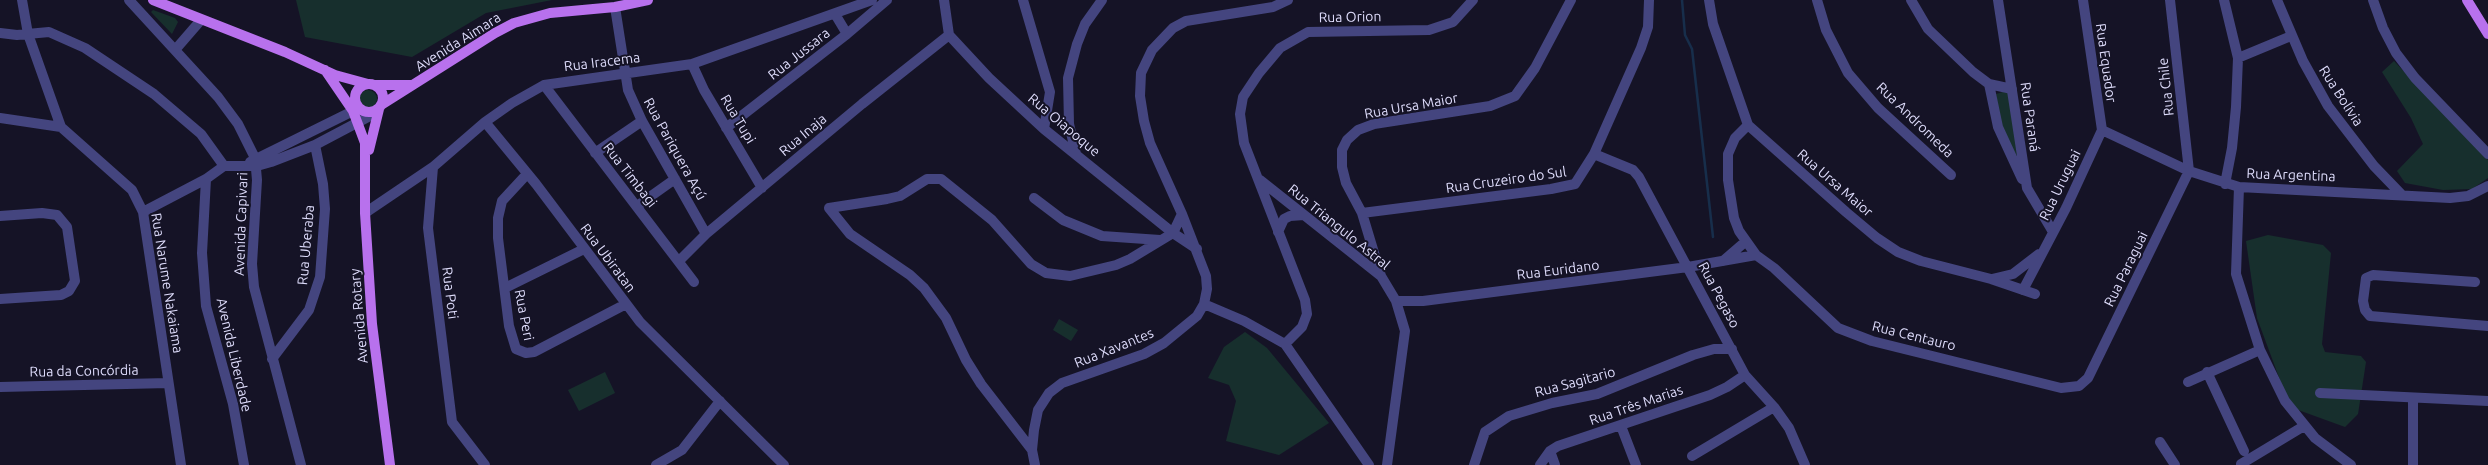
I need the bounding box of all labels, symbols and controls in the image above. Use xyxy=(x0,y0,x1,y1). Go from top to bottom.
street label: Rua Orion xyxy=(1318,8,1382,26)
street label: Avenida Aimara xyxy=(412,9,504,75)
street label: Rua Equador xyxy=(2092,22,2120,104)
street label: Rua Jussara xyxy=(765,25,833,83)
street label: Rua Iracema xyxy=(563,49,641,75)
street label: Rua Chile xyxy=(2155,57,2177,117)
street label: Rua Bolívia xyxy=(2315,63,2367,129)
street label: Rua Andromeda xyxy=(1873,79,1957,161)
street label: Rua Paraná xyxy=(2017,81,2043,153)
street label: Rua Oiapoque xyxy=(1025,90,1103,160)
street label: Rua Ursa Maior xyxy=(1363,90,1459,122)
street label: Rua Tupi xyxy=(717,91,759,147)
street label: Rua Pariquera Açú xyxy=(640,95,710,203)
street label: Rua Inaja xyxy=(776,110,830,160)
street label: Rua Timbagi xyxy=(600,139,660,211)
street label: Rua Ursa Maior xyxy=(1794,146,1876,220)
street label: Rua Uruguai xyxy=(2036,147,2084,223)
street label: Rua Cruzeiro do Sul xyxy=(1445,163,1567,197)
street label: Rua Argentina xyxy=(2246,165,2336,185)
street label: Avenida Capivari xyxy=(231,172,251,276)
street label: Rua Triangulo Astral xyxy=(1285,181,1393,273)
street label: Rua Uberaba xyxy=(294,204,318,286)
street label: Rua Narume Nakaiama xyxy=(148,212,186,354)
street label: Rua Ubiratan xyxy=(577,220,639,296)
street label: Rua Paraguai xyxy=(2101,229,2151,309)
street label: Rua Euridano xyxy=(1516,257,1600,283)
street label: Rua Pegaso xyxy=(1695,259,1743,331)
street label: Rua Poti xyxy=(438,266,462,320)
street label: Avenida Rotary xyxy=(346,268,372,364)
street label: Rua Peri xyxy=(511,288,537,342)
street label: Avenida Liberdade xyxy=(213,296,255,414)
street label: Rua Centauro xyxy=(1870,318,1958,354)
street label: Rua Xavantes xyxy=(1072,324,1156,372)
street label: Rua da Concórdia xyxy=(29,362,139,380)
street label: Rua Sagitario xyxy=(1533,363,1617,401)
street label: Rua Três Marias xyxy=(1587,381,1685,429)

